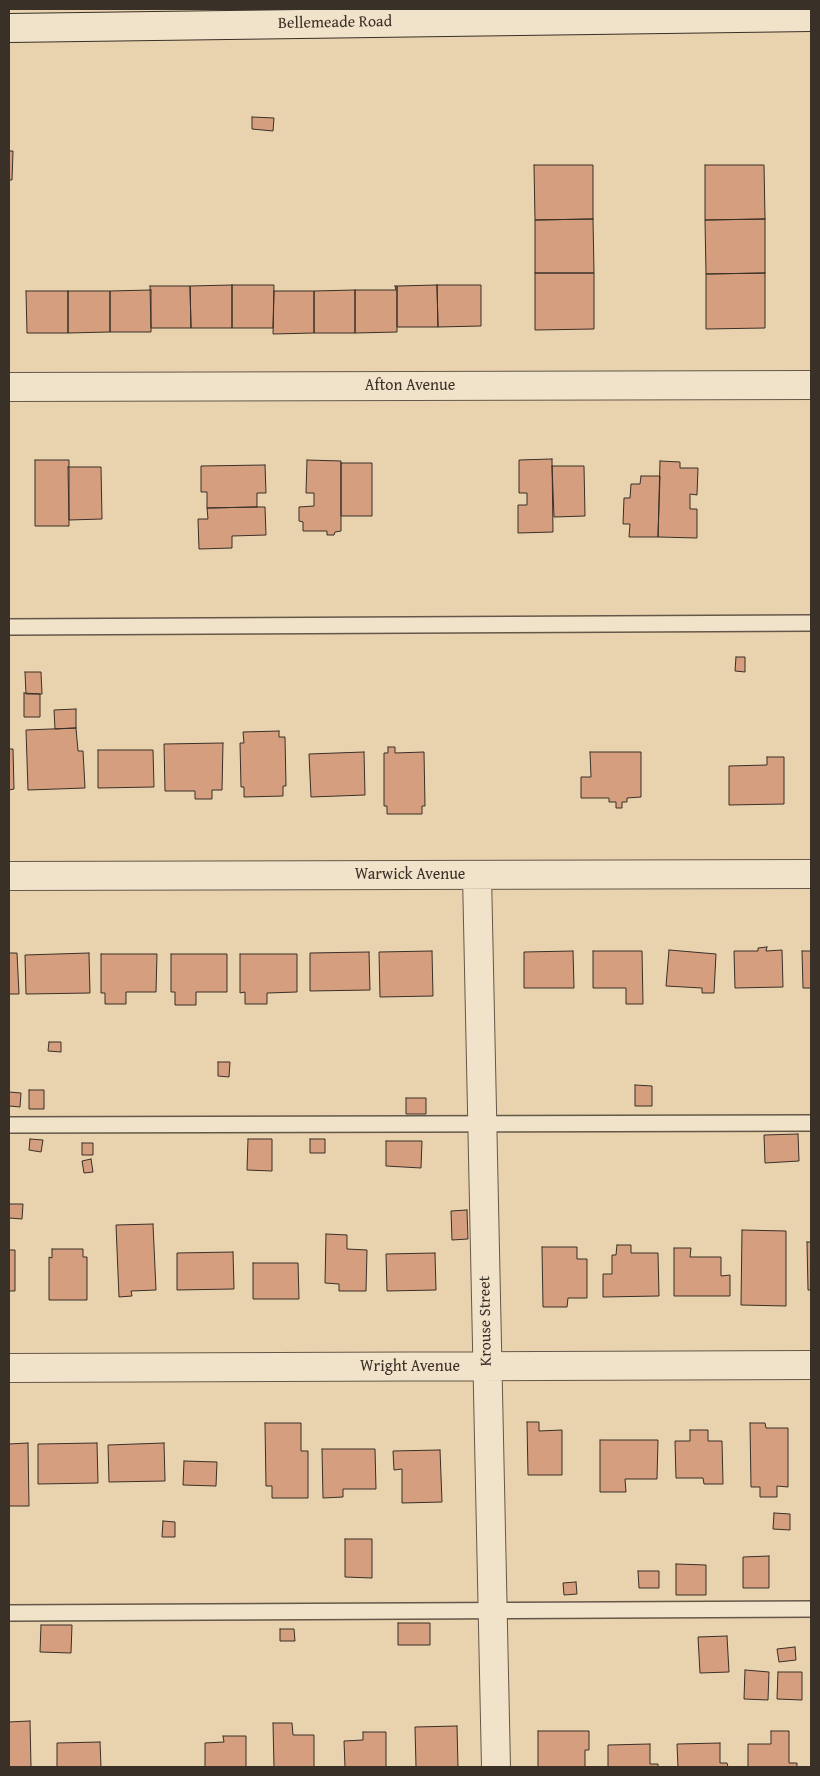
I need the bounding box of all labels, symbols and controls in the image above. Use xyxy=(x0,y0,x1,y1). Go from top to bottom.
street label: Bellemeade Road xyxy=(278,12,392,34)
street label: Afton Avenue xyxy=(365,376,455,396)
street label: Warwick Avenue xyxy=(355,865,465,885)
street label: Krouse Street xyxy=(476,1276,496,1366)
street label: Wright Avenue xyxy=(360,1357,460,1377)

